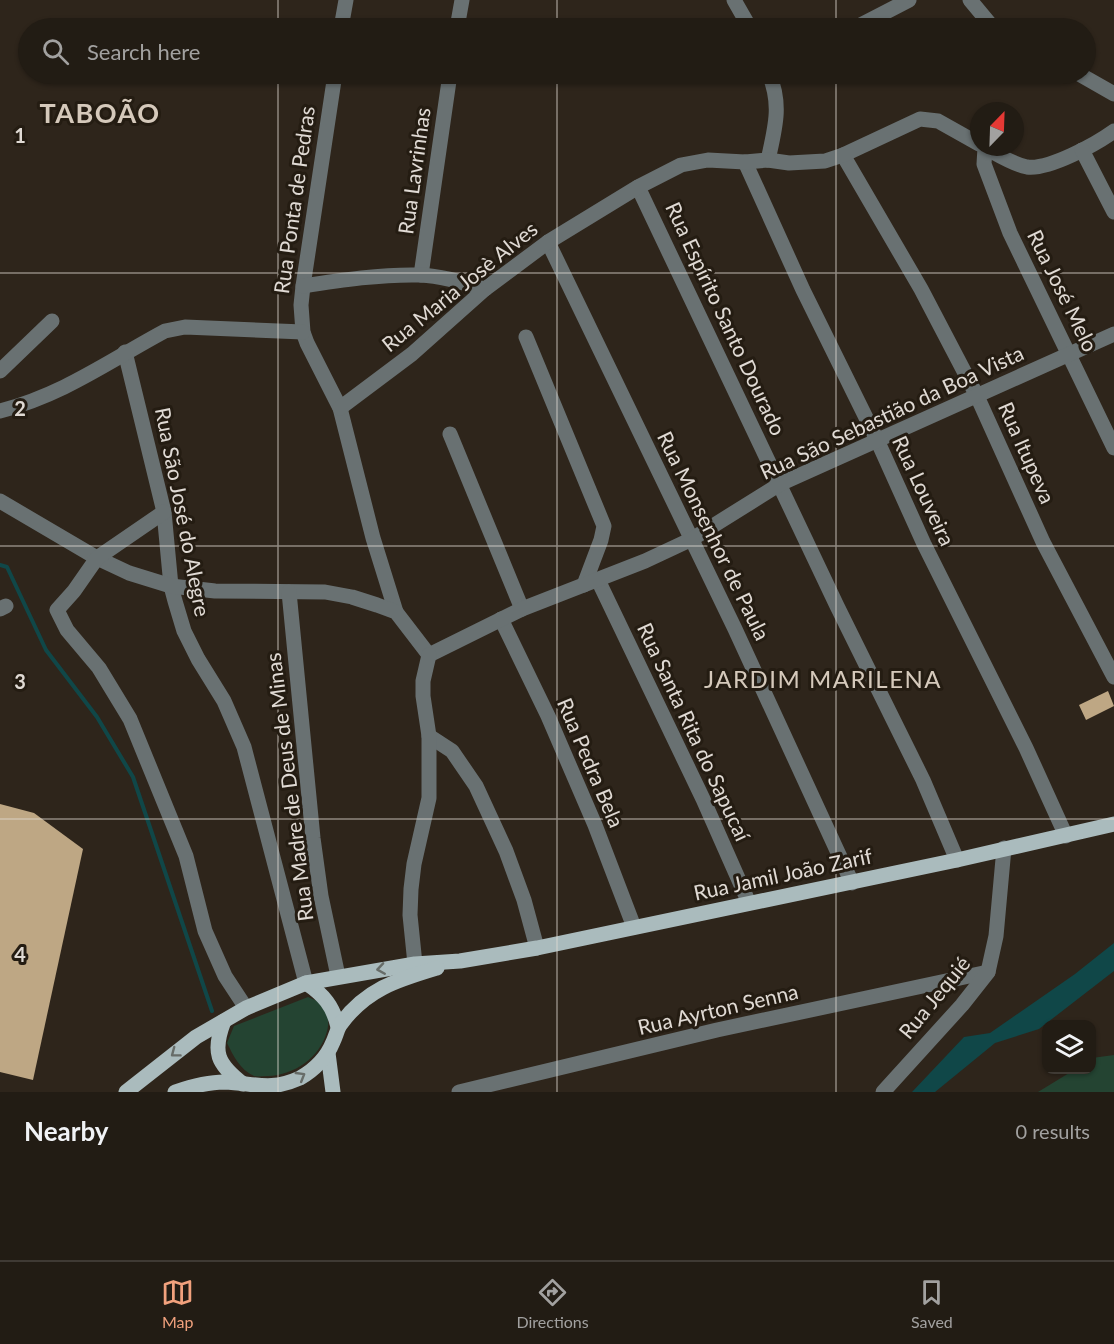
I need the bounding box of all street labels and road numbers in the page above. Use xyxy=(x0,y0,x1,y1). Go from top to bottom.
street label: Rua Ponta de Pedras xyxy=(268,104,319,295)
street label: Rua Lavrinhas xyxy=(392,106,435,236)
street label: Rua Espírito Santo Dourado xyxy=(661,198,792,439)
street label: Rua Maria Josè Alves xyxy=(376,215,542,356)
street label: Rua José Melo xyxy=(1023,225,1104,356)
street label: Rua São Sebastião da Boa Vista xyxy=(756,339,1027,484)
street label: Rua Itupeva xyxy=(994,398,1061,507)
street label: Rua São José do Alegre xyxy=(151,405,216,618)
street label: Rua Monsenhor de Paula xyxy=(653,427,776,644)
street label: Rua Louveira xyxy=(888,431,961,549)
street label: Rua Santa Rita do Sapucaí xyxy=(633,618,756,845)
street label: Rua Madre de Deus de Minas xyxy=(260,651,317,923)
street label: Rua Pedra Bela xyxy=(553,694,630,831)
street label: Rua Jamil João Zarif xyxy=(691,842,875,905)
street label: Rua Jequié xyxy=(893,951,975,1043)
street label: Rua Ayrton Senna xyxy=(635,978,800,1039)

